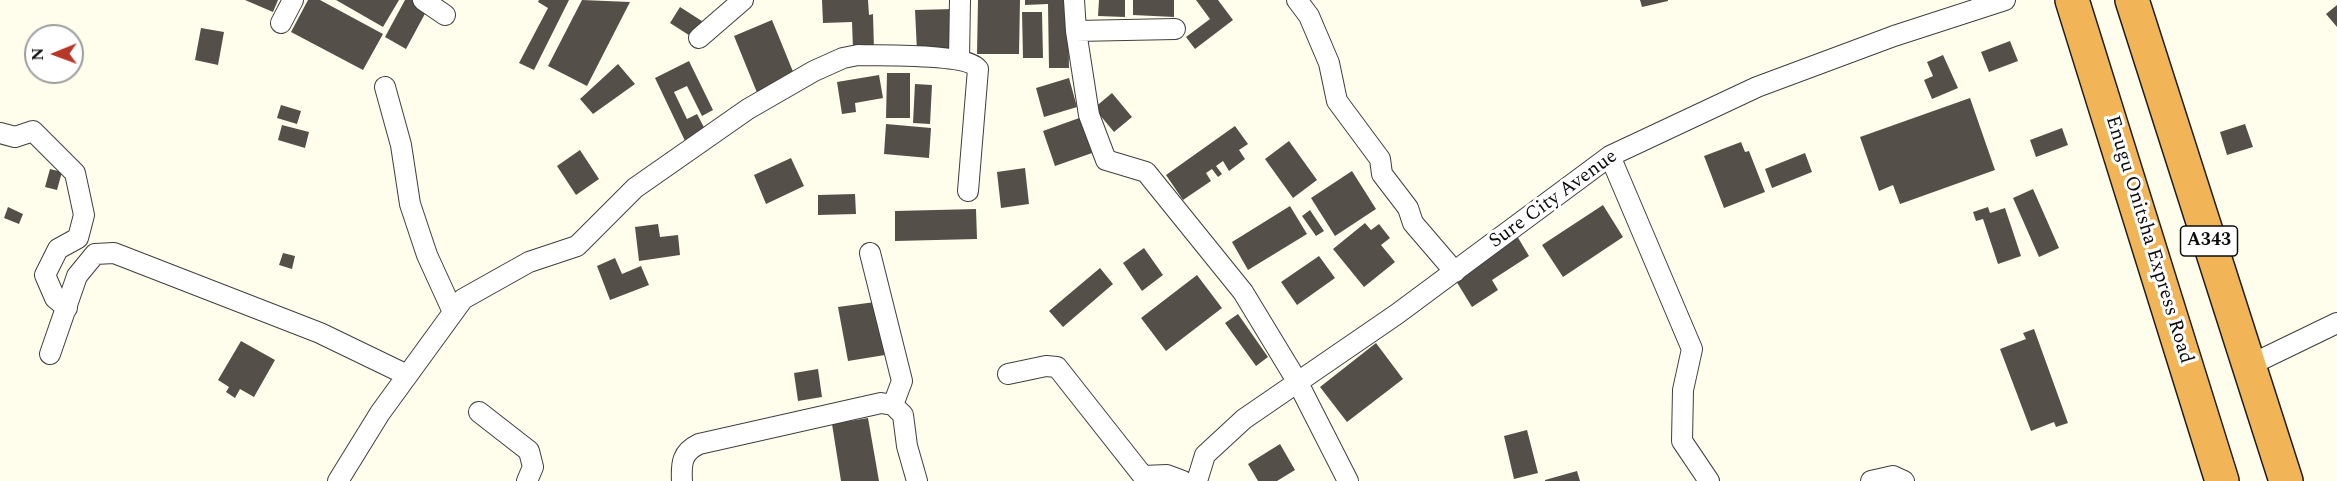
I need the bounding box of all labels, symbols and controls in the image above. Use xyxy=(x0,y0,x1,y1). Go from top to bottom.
north arrow xyxy=(24,24,84,84)
text: N xyxy=(26,48,50,61)
street label: Enugu Onitsha Express Road xyxy=(2099,113,2197,367)
street label: Sure City Avenue xyxy=(1485,145,1623,255)
road number: A343 xyxy=(2180,226,2238,256)

